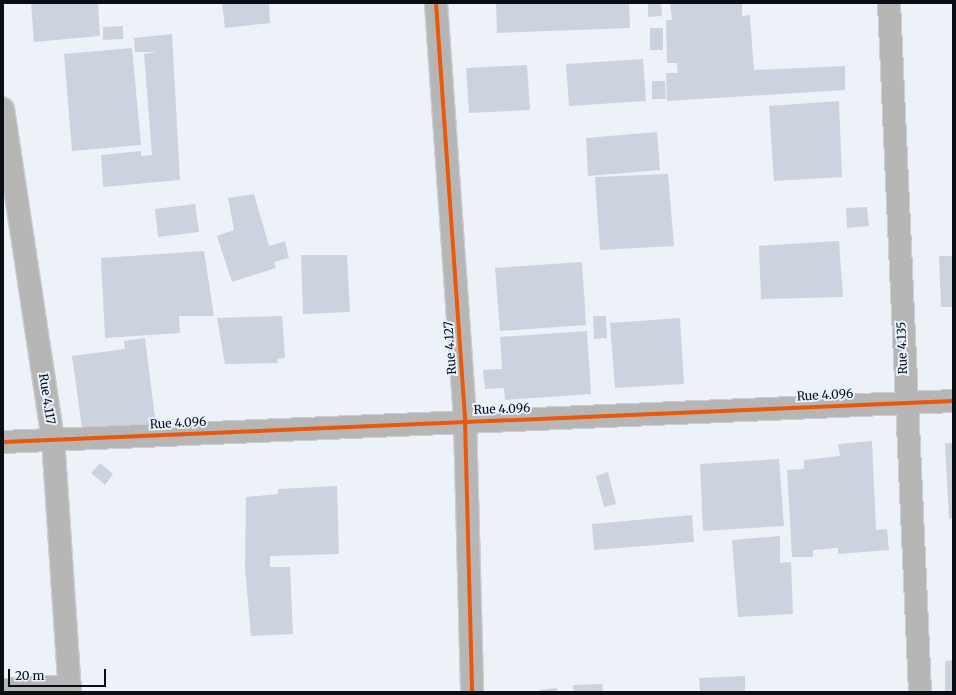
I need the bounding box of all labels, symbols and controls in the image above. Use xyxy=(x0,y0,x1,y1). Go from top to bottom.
street label: Rue 4.127 xyxy=(441,321,459,375)
street label: Rue 4.135 xyxy=(894,321,910,375)
street label: Rue 4.117 xyxy=(36,373,58,425)
street label: Rue 4.096 xyxy=(796,386,854,404)
street label: Rue 4.096 xyxy=(473,401,531,417)
street label: Rue 4.096 xyxy=(149,414,207,432)
scale bar xyxy=(10,661,108,687)
text: 20 m xyxy=(15,668,44,683)

